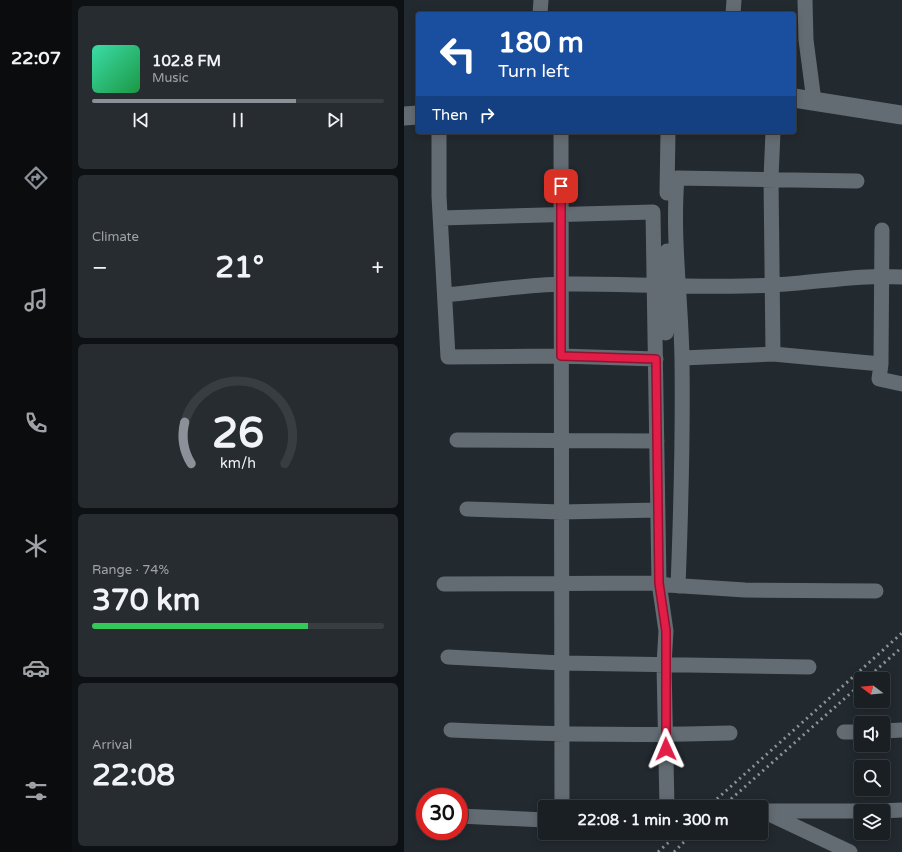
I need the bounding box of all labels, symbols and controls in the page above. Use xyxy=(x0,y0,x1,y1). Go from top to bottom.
text: 180 m xyxy=(498,26,584,60)
icon: left xyxy=(432,28,484,80)
text: 22:07 xyxy=(11,47,61,69)
text: 102.8 FM xyxy=(152,52,221,70)
text: Turn left xyxy=(498,60,570,82)
text: Music xyxy=(152,70,189,86)
icon: right xyxy=(476,104,498,126)
text: Then xyxy=(432,106,468,124)
icon: previous xyxy=(130,109,152,131)
icon: pause xyxy=(227,109,249,131)
icon: next xyxy=(324,109,346,131)
icon: directions xyxy=(22,164,50,192)
pin xyxy=(544,169,578,203)
icon: arrive xyxy=(550,175,572,197)
text: Climate xyxy=(92,229,139,245)
text: 21° xyxy=(215,249,264,286)
text: − xyxy=(92,255,108,281)
text: + xyxy=(372,255,384,281)
icon: music xyxy=(22,286,50,314)
icon: phone xyxy=(22,409,50,437)
text: 26 xyxy=(212,409,264,459)
text: km/h xyxy=(220,455,256,472)
icon: climate xyxy=(22,532,50,560)
text: Range · 74% xyxy=(92,562,169,578)
text: 370 km xyxy=(92,582,200,619)
icon: car xyxy=(22,654,50,682)
north arrow xyxy=(854,672,890,708)
map controls xyxy=(854,672,890,840)
button: sound xyxy=(854,716,890,752)
position arrow xyxy=(645,728,687,770)
text: Arrival xyxy=(92,737,132,753)
text: 22:08 xyxy=(92,757,175,794)
button: search xyxy=(854,760,890,796)
icon: filters xyxy=(22,777,50,805)
speed limit sign: 30 xyxy=(416,788,468,840)
button: layers xyxy=(854,804,890,840)
text: 22:08 · 1 min · 300 m xyxy=(578,811,728,829)

